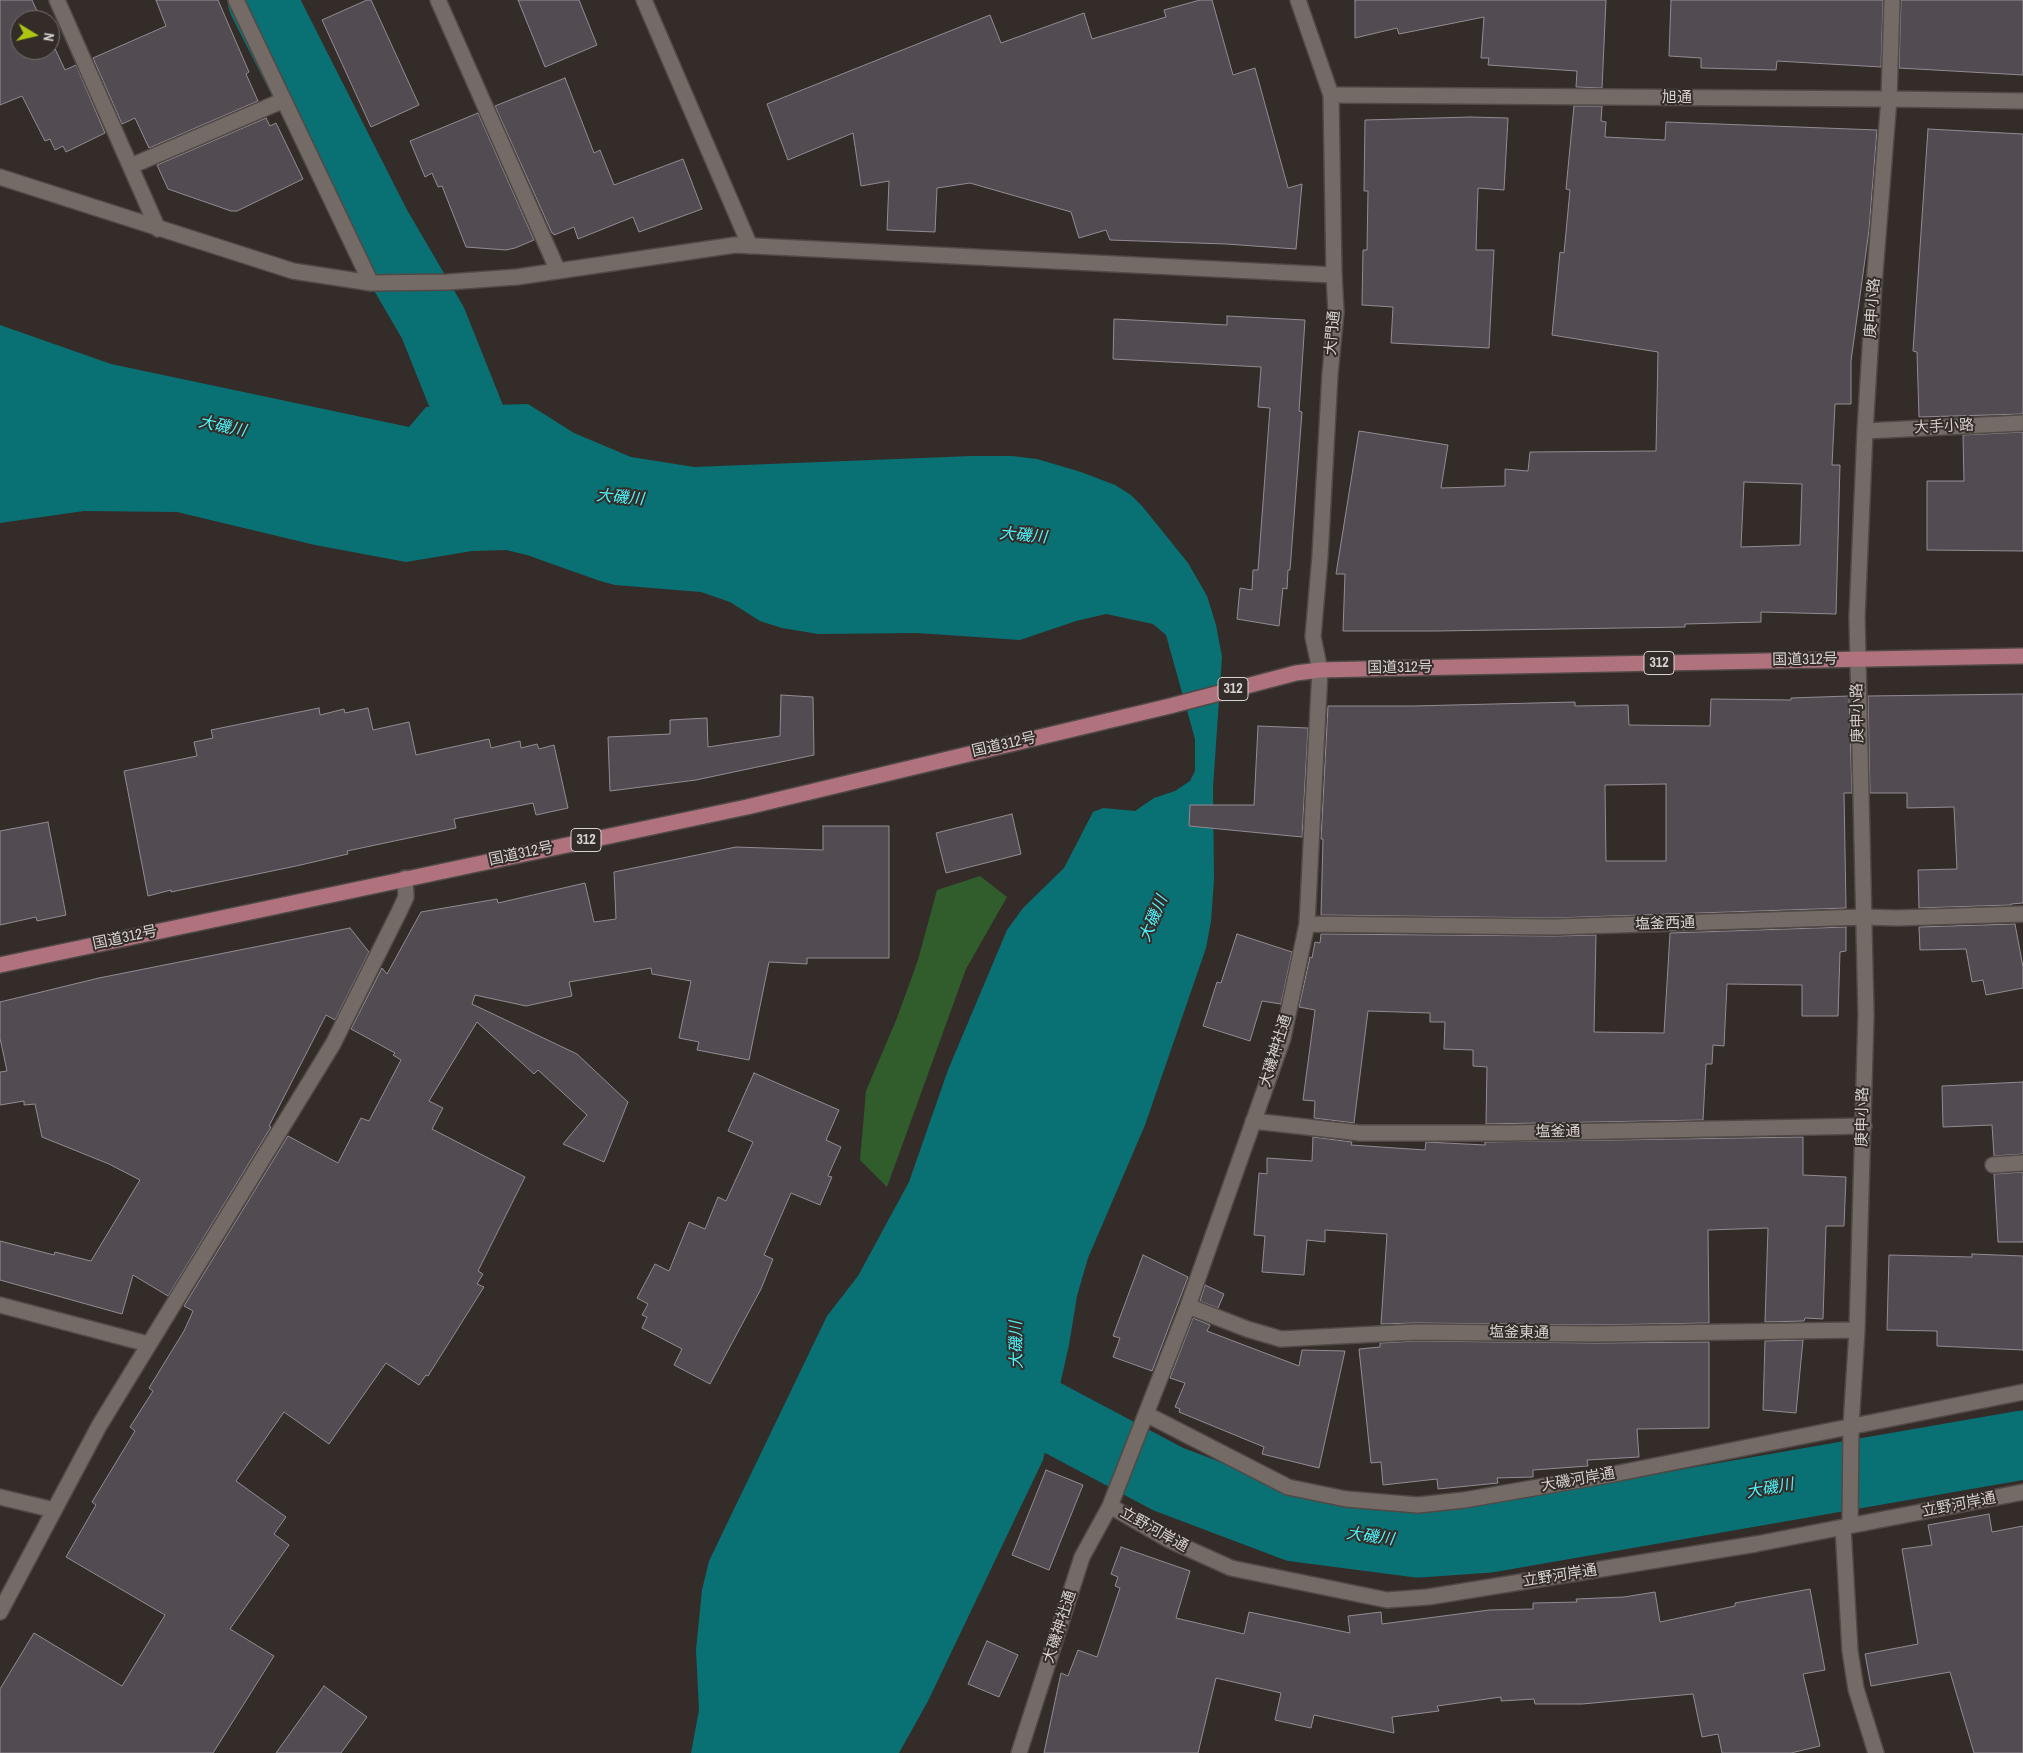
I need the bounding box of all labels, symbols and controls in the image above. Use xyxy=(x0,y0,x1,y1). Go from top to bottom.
north arrow xyxy=(10,10,60,60)
text: N xyxy=(39,32,58,43)
street label: 旭通 xyxy=(1662,89,1692,107)
street label: 庚申小路 xyxy=(1862,277,1884,339)
street label: 大門通 xyxy=(1322,310,1344,356)
water label: 大磯川 xyxy=(197,413,247,441)
street label: 大手小路 xyxy=(1914,416,1974,438)
water label: 大磯川 xyxy=(595,486,645,510)
water label: 大磯川 xyxy=(998,524,1048,548)
street label: 国道312号 xyxy=(1772,650,1838,670)
road number: 312 xyxy=(1644,651,1674,674)
street label: 国道312号 xyxy=(1367,658,1433,678)
road number: 312 xyxy=(1218,678,1248,701)
street label: 庚申小路 xyxy=(1848,683,1868,743)
street label: 国道312号 xyxy=(970,729,1038,761)
road number: 312 xyxy=(571,828,601,852)
street label: 国道312号 xyxy=(487,838,555,870)
water label: 大磯川 xyxy=(1136,893,1172,945)
street label: 塩釜西通 xyxy=(1635,914,1695,934)
street label: 国道312号 xyxy=(91,922,159,954)
street label: 大磯神社通 xyxy=(1256,1013,1296,1089)
street label: 庚申小路 xyxy=(1853,1087,1873,1147)
street label: 塩釜通 xyxy=(1535,1123,1581,1141)
water label: 大磯川 xyxy=(1007,1321,1027,1369)
street label: 塩釜東通 xyxy=(1489,1323,1549,1343)
street label: 大磯河岸通 xyxy=(1540,1465,1616,1495)
water label: 大磯川 xyxy=(1745,1475,1795,1503)
street label: 立野河岸通 xyxy=(1920,1489,1998,1521)
street label: 立野河岸通 xyxy=(1117,1504,1191,1556)
water label: 大磯川 xyxy=(1345,1524,1395,1550)
street label: 立野河岸通 xyxy=(1522,1561,1598,1591)
street label: 大磯神社通 xyxy=(1040,1589,1080,1665)

